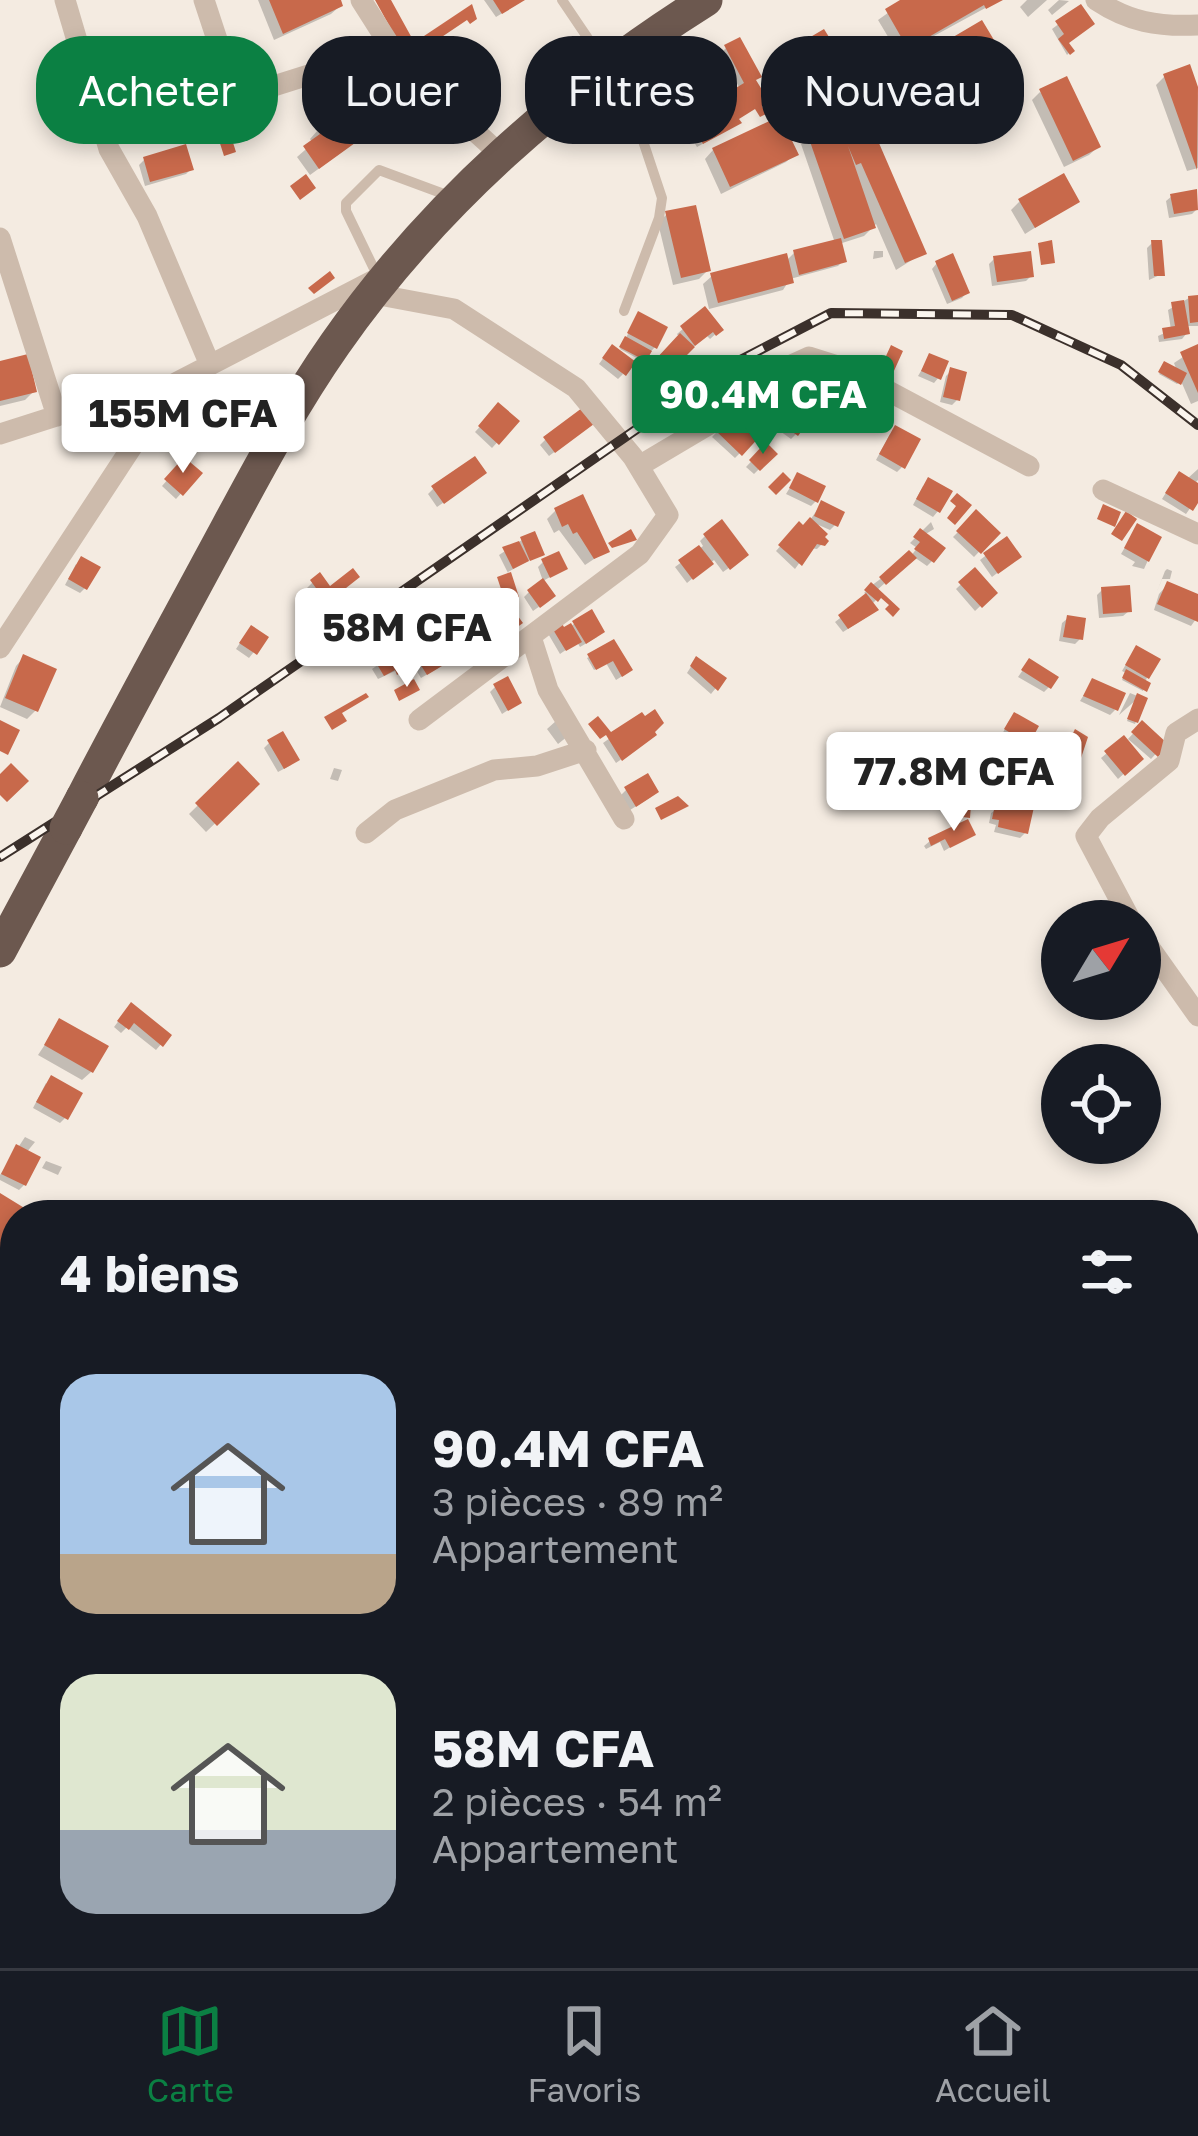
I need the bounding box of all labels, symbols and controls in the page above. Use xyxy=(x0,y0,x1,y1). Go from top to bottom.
chip: Acheter xyxy=(36,36,278,144)
chip: Louer xyxy=(302,36,501,144)
chip: Filtres xyxy=(525,36,737,144)
chip: Nouveau xyxy=(761,36,1024,144)
pin: 90.4M CFA xyxy=(626,355,900,457)
text: 90.4M CFA xyxy=(659,370,867,417)
pin: 155M CFA xyxy=(59,374,307,476)
text: 155M CFA xyxy=(89,389,277,436)
pin: 58M CFA xyxy=(296,588,518,690)
text: 58M CFA xyxy=(322,603,492,650)
pin: 77.8M CFA xyxy=(817,732,1091,834)
text: 77.8M CFA xyxy=(853,747,1055,794)
north arrow xyxy=(1041,900,1161,1020)
map controls xyxy=(1041,900,1161,1164)
button: locate xyxy=(1041,1044,1161,1164)
icon: filters xyxy=(1074,1239,1140,1305)
text: 4 biens xyxy=(60,1242,239,1303)
text: 90.4M CFA xyxy=(432,1417,704,1478)
icon: home xyxy=(156,1422,300,1566)
text: 3 pièces · 89 m² xyxy=(432,1478,723,1525)
text: Appartement xyxy=(432,1525,679,1572)
text: 58M CFA xyxy=(432,1717,654,1778)
icon: home xyxy=(156,1722,300,1866)
text: 2 pièces · 54 m² xyxy=(432,1778,722,1825)
text: Appartement xyxy=(432,1825,679,1872)
tab: Carte xyxy=(147,1998,234,2109)
tab: Favoris xyxy=(527,1998,641,2109)
tab: Accueil xyxy=(935,1998,1051,2109)

